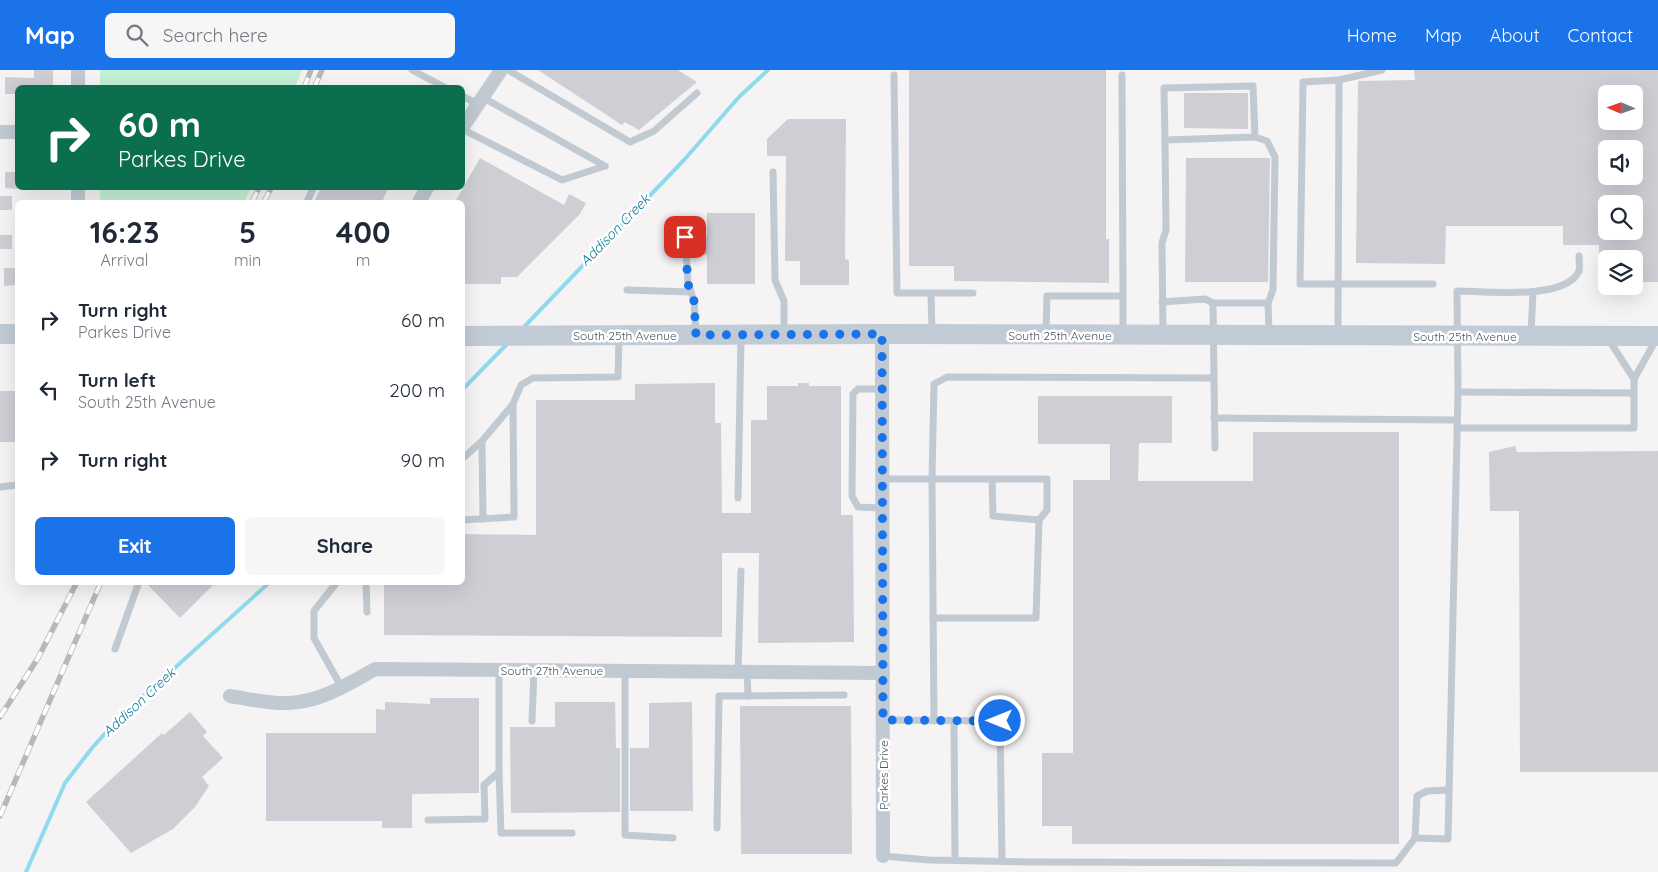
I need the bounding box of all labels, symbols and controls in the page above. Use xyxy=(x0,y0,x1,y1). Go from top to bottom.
search box xyxy=(105,13,455,58)
text: Map xyxy=(25,20,75,50)
icon: search xyxy=(123,21,151,49)
text: Search here xyxy=(163,23,268,47)
text: Home xyxy=(1347,24,1397,47)
text: Map xyxy=(1425,24,1462,47)
text: About xyxy=(1490,24,1540,47)
text: Contact xyxy=(1568,24,1633,47)
north arrow xyxy=(1598,85,1642,130)
map controls xyxy=(1598,85,1643,295)
text: 60 m xyxy=(118,102,201,146)
icon: right xyxy=(35,105,100,170)
button: sound xyxy=(1598,140,1643,185)
text: Parkes Drive xyxy=(118,145,246,173)
water label: Addison Creek xyxy=(576,189,655,270)
button: search xyxy=(1598,195,1643,240)
text: 16:23 xyxy=(90,213,159,251)
text: 5 xyxy=(239,213,256,251)
text: 400 xyxy=(336,213,390,251)
pin xyxy=(664,216,706,258)
icon: arrive xyxy=(671,223,699,251)
text: Arrival xyxy=(101,250,148,270)
text: min xyxy=(234,250,261,270)
text: m xyxy=(356,250,370,270)
button: layers xyxy=(1598,250,1643,295)
text: Turn right xyxy=(78,298,167,322)
icon: right xyxy=(35,306,63,334)
text: 60 m xyxy=(401,308,445,332)
text: Parkes Drive xyxy=(78,322,171,342)
street label: South 25th Avenue xyxy=(573,328,677,343)
street label: South 25th Avenue xyxy=(1008,328,1112,343)
street label: South 25th Avenue xyxy=(1413,329,1517,344)
text: Turn left xyxy=(78,368,156,392)
icon: left xyxy=(35,376,63,404)
text: 200 m xyxy=(389,378,445,402)
text: South 25th Avenue xyxy=(78,392,216,412)
icon: right xyxy=(35,446,63,474)
text: Turn right xyxy=(78,448,167,472)
text: 90 m xyxy=(401,448,445,472)
button: Exit xyxy=(35,517,235,575)
button: Share xyxy=(245,517,445,575)
water label: Addison Creek xyxy=(99,663,180,740)
street label: South 27th Avenue xyxy=(501,663,604,678)
position arrow xyxy=(973,694,1025,746)
street label: Parkes Drive xyxy=(876,740,891,810)

